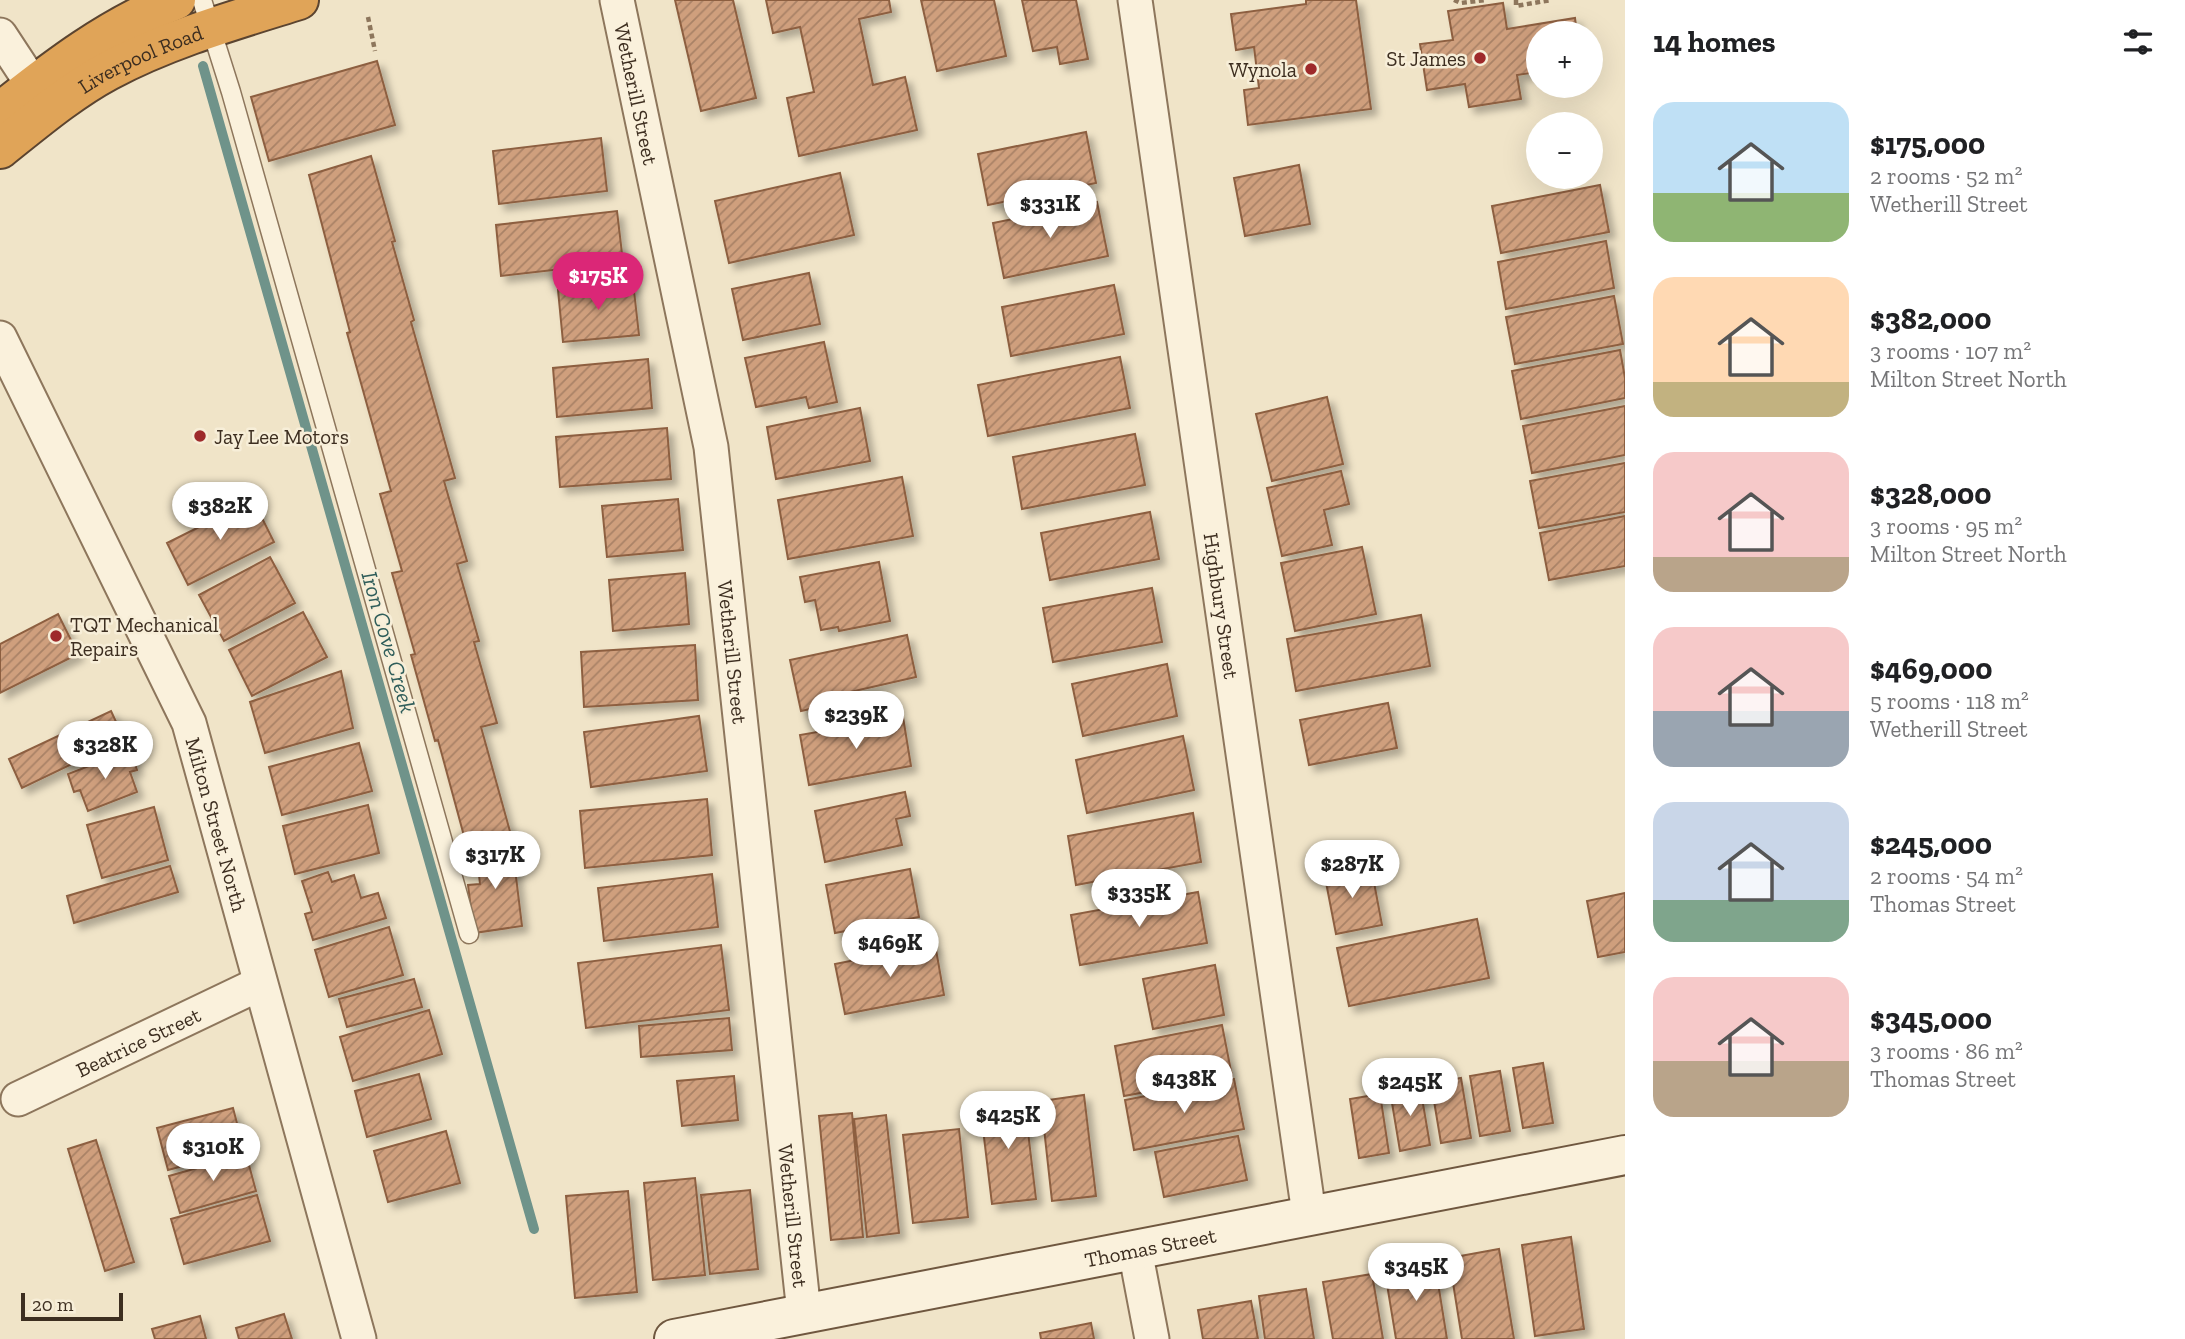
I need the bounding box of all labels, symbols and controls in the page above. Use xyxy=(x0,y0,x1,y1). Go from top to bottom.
street label: Liverpool Road xyxy=(73,19,206,98)
street label: Wetherill Street xyxy=(610,21,664,167)
map controls xyxy=(1526,21,1603,189)
button: + xyxy=(1526,21,1603,98)
icon: filters xyxy=(2119,23,2157,61)
text: 14 homes xyxy=(1653,24,1776,60)
place label: St James xyxy=(1386,46,1466,71)
marker: St James xyxy=(1472,50,1488,66)
place label: Wynola xyxy=(1229,57,1297,82)
marker: Wynola xyxy=(1303,61,1319,77)
button: − xyxy=(1526,112,1603,189)
text: $175,000 xyxy=(1870,126,1985,162)
icon: home xyxy=(1709,130,1793,214)
text: 2 rooms · 52 m² xyxy=(1870,162,2022,190)
pin: $331K xyxy=(1001,180,1099,240)
text: $331K xyxy=(1020,189,1080,217)
text: Wetherill Street xyxy=(1870,190,2028,218)
pin: $175K xyxy=(549,252,647,312)
text: $175K xyxy=(568,261,628,289)
text: $382,000 xyxy=(1870,301,1992,337)
icon: home xyxy=(1709,305,1793,389)
text: 3 rooms · 107 m² xyxy=(1870,337,2031,365)
text: Milton Street North xyxy=(1870,365,2067,393)
place label: Jay Lee Motors xyxy=(214,424,349,449)
marker: Jay Lee Motors xyxy=(192,428,208,444)
text: $328,000 xyxy=(1870,476,1992,512)
icon: home xyxy=(1709,480,1793,564)
pin: $382K xyxy=(171,482,269,542)
text: $382K xyxy=(188,491,252,519)
text: 3 rooms · 95 m² xyxy=(1870,512,2022,540)
street label: Highbury Street xyxy=(1199,531,1245,681)
text: Milton Street North xyxy=(1870,540,2067,568)
water label: Iron Cove Creek xyxy=(355,568,423,716)
street label: Wetherill Street xyxy=(713,579,753,725)
place label: TQT Mechanical Repairs xyxy=(70,612,219,661)
marker: TQT Mechanical Repairs xyxy=(48,628,64,644)
text: $469,000 xyxy=(1870,651,1992,687)
icon: home xyxy=(1709,655,1793,739)
text: 5 rooms · 118 m² xyxy=(1870,687,2029,715)
pin: $239K xyxy=(807,692,905,751)
text: $239K xyxy=(824,700,888,728)
text: Wetherill Street xyxy=(1870,715,2028,743)
pin: $328K xyxy=(56,722,154,781)
text: $328K xyxy=(73,730,137,758)
street label: Milton Street North xyxy=(181,734,253,915)
text: $245,000 xyxy=(1870,826,1992,862)
icon: home xyxy=(1709,830,1793,914)
pin: $317K xyxy=(446,832,544,891)
text: $317K xyxy=(465,840,525,868)
pin: $287K xyxy=(1303,841,1401,900)
text: $287K xyxy=(1321,849,1383,877)
text: 2 rooms · 54 m² xyxy=(1870,862,2023,890)
pin: $335K xyxy=(1090,870,1188,929)
text: $335K xyxy=(1107,878,1171,906)
text: Thomas Street xyxy=(1870,890,2016,918)
pin: $469K xyxy=(841,920,939,979)
text: $469K xyxy=(858,928,922,956)
street label: Beatrice Street xyxy=(72,1001,205,1082)
text: $345,000 xyxy=(1870,1001,1992,1037)
icon: home xyxy=(1709,1005,1793,1089)
text: 3 rooms · 86 m² xyxy=(1870,1037,2023,1065)
pin: $438K xyxy=(1135,1056,1233,1115)
pin: $245K xyxy=(1361,1058,1459,1118)
text: $438K xyxy=(1152,1064,1216,1092)
text: Thomas Street xyxy=(1870,1065,2016,1093)
text: $245K xyxy=(1378,1067,1442,1095)
pin: $425K xyxy=(959,1092,1057,1151)
text: $425K xyxy=(976,1100,1040,1128)
pin: $310K xyxy=(164,1124,262,1183)
text: $310K xyxy=(182,1132,244,1160)
street label: Wetherill Street xyxy=(773,1143,814,1289)
street label: Thomas Street xyxy=(1082,1222,1218,1272)
pin: $345K xyxy=(1367,1244,1465,1303)
text: $345K xyxy=(1384,1252,1448,1280)
scale bar xyxy=(21,1290,122,1322)
text: 20 m xyxy=(32,1293,73,1316)

